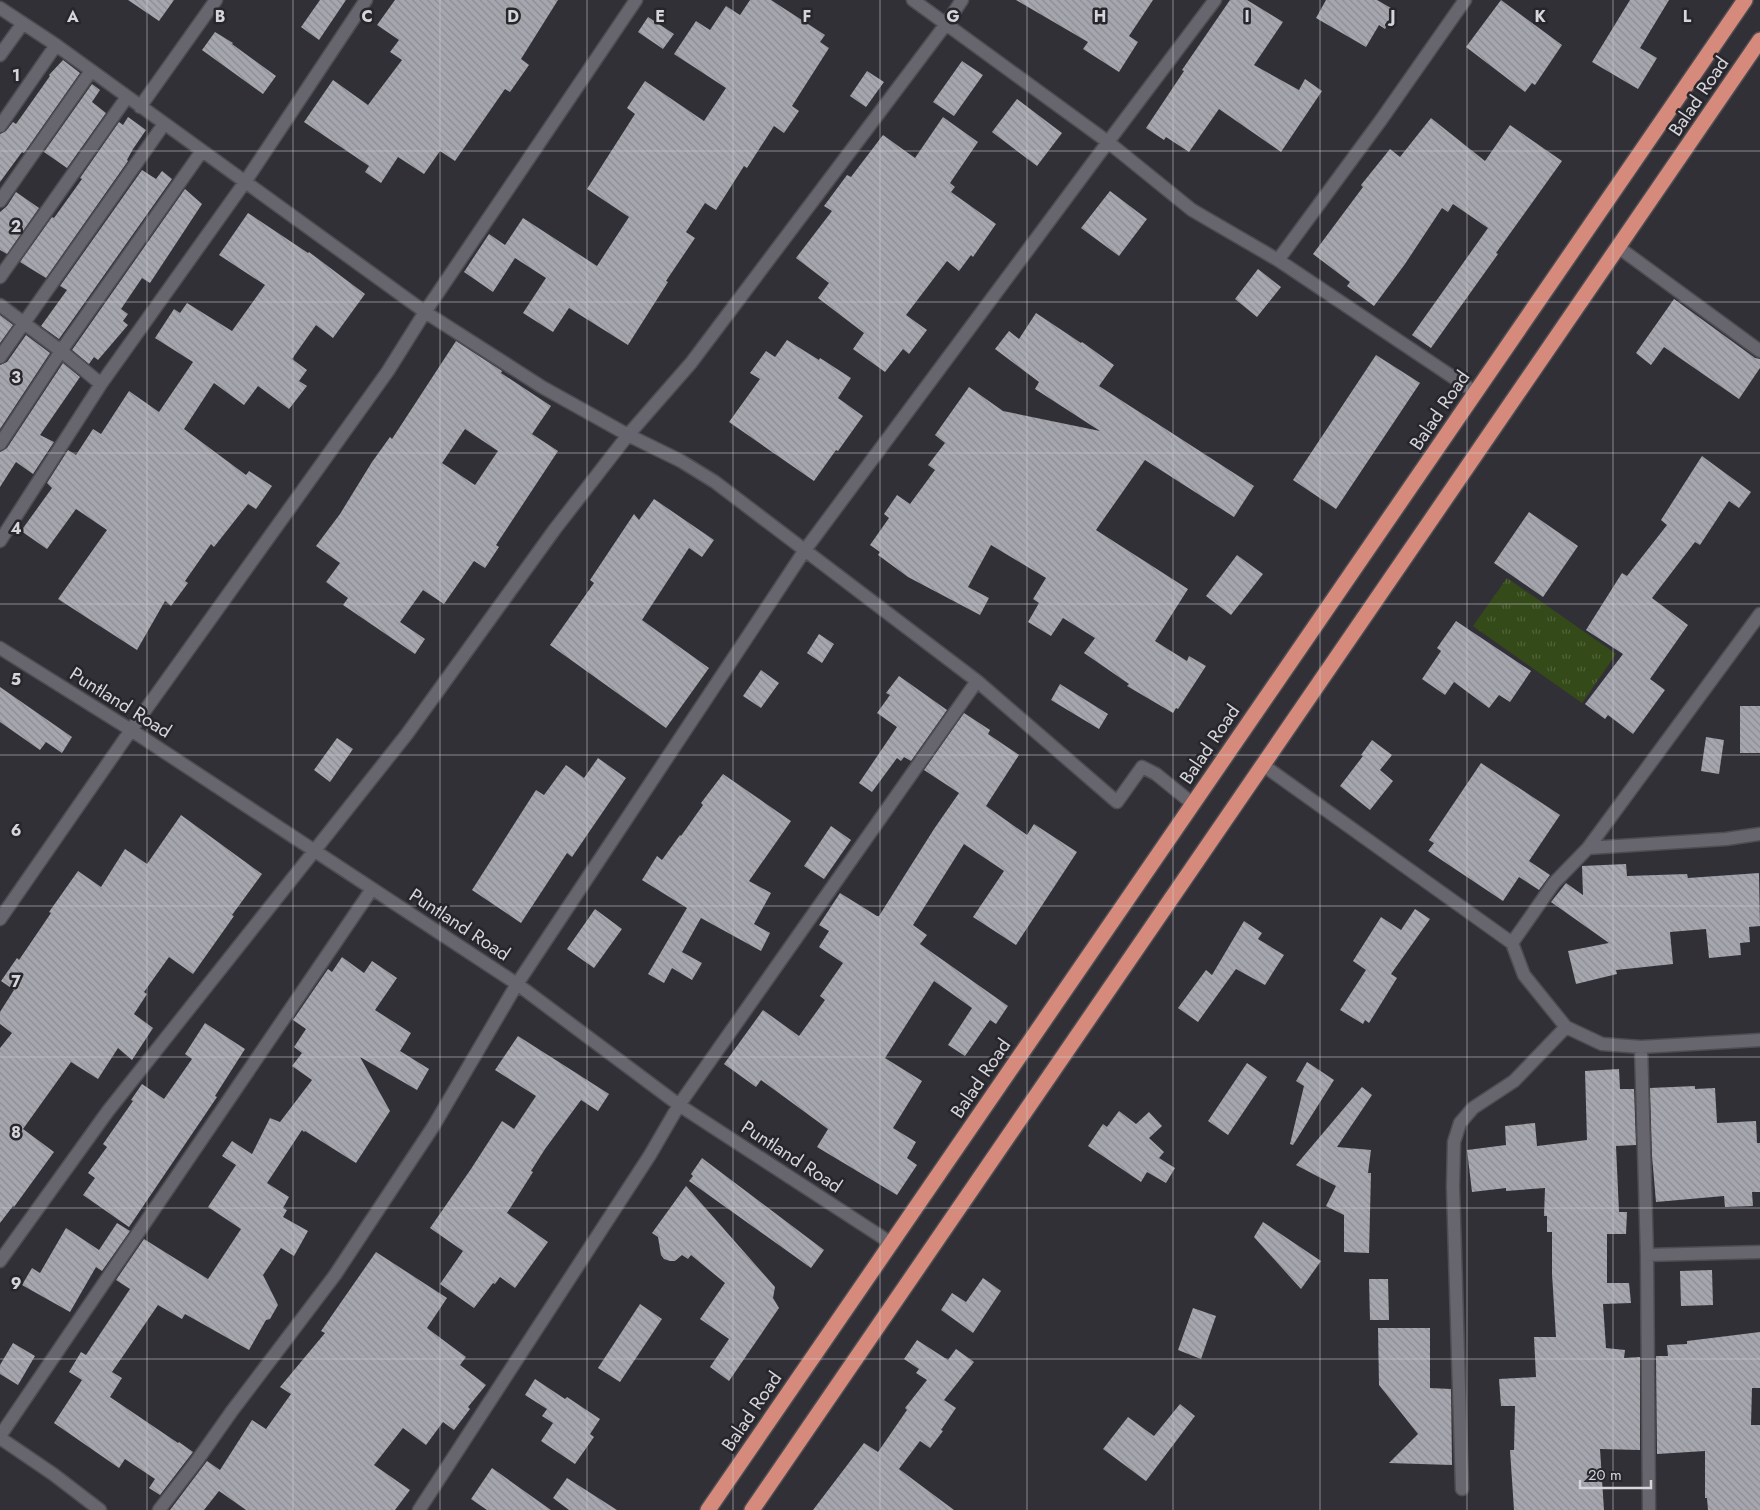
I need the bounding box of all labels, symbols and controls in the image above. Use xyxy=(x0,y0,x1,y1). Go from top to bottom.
text: A xyxy=(66,5,79,28)
text: B xyxy=(215,5,225,28)
text: C xyxy=(361,5,373,28)
text: D xyxy=(507,5,519,28)
text: E xyxy=(655,5,665,28)
text: F xyxy=(803,5,811,28)
text: G xyxy=(946,5,960,28)
text: H xyxy=(1094,5,1106,28)
text: I xyxy=(1244,5,1250,28)
text: J xyxy=(1387,5,1396,28)
text: K xyxy=(1534,5,1546,28)
text: L xyxy=(1683,5,1692,28)
street label: Balad Road xyxy=(1662,51,1735,141)
text: 1 xyxy=(12,64,20,87)
text: 2 xyxy=(11,215,21,238)
street label: Balad Road xyxy=(1403,365,1476,455)
text: 3 xyxy=(11,366,21,389)
text: 4 xyxy=(10,517,22,540)
street label: Puntland Road xyxy=(65,660,177,744)
text: 5 xyxy=(11,668,21,691)
street label: Balad Road xyxy=(1173,699,1246,789)
text: 6 xyxy=(11,819,21,842)
street label: Puntland Road xyxy=(404,882,516,967)
text: 7 xyxy=(11,970,21,993)
street label: Balad Road xyxy=(944,1033,1017,1123)
street label: Puntland Road xyxy=(736,1114,848,1199)
text: 8 xyxy=(11,1121,21,1144)
text: 9 xyxy=(11,1272,21,1295)
street label: Balad Road xyxy=(715,1366,788,1456)
scale bar xyxy=(1580,1458,1651,1490)
text: 20 m xyxy=(1588,1464,1622,1486)

